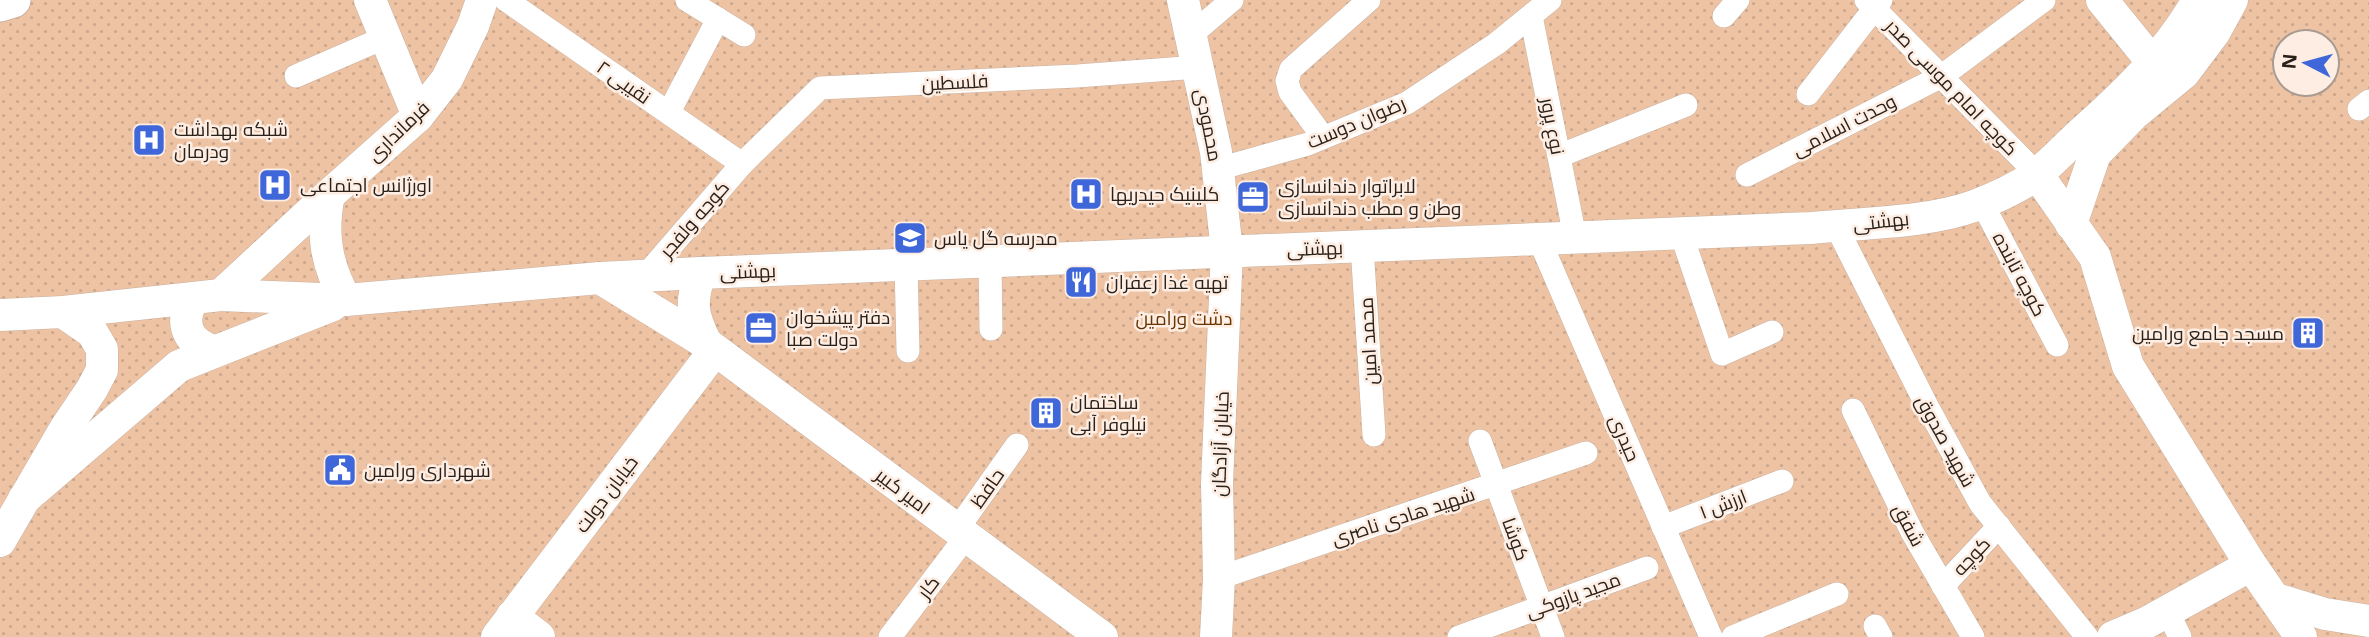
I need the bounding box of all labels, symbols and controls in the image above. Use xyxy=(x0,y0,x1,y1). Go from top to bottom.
street label: کوچه امام موسی صدر xyxy=(1879,12,2024,162)
north arrow xyxy=(2271,28,2341,98)
text: N xyxy=(2275,52,2303,70)
street label: نقیبی ۲ xyxy=(592,54,656,110)
street label: فلسطین xyxy=(921,67,989,97)
street label: محمودی xyxy=(1189,86,1229,164)
street label: وحدت اسلامی xyxy=(1787,88,1901,162)
street label: رضوان دوست xyxy=(1303,90,1409,154)
street label: نوع پرور xyxy=(1534,94,1571,157)
street label: فرمانداری xyxy=(361,95,435,167)
place label: شبکه بهداشت ودرمان xyxy=(174,116,288,164)
hospital icon: شبکه بهداشت ودرمان xyxy=(130,121,168,159)
hospital icon: اورژانس اجتماعی xyxy=(256,166,294,204)
place label: اورژانس اجتماعی xyxy=(300,172,432,198)
place label: لابراتوار دندانسازی وطن و مطب دندانسازی xyxy=(1278,173,1461,221)
street label: کوجه ولفجر xyxy=(653,175,735,264)
hospital icon: کلینیک حیدریها xyxy=(1067,175,1105,213)
office icon: لابراتوار دندانسازی وطن و مطب دندانسازی xyxy=(1234,178,1272,216)
place label: کلینیک حیدریها xyxy=(1110,181,1219,207)
street label: بهشتی xyxy=(1852,205,1910,237)
school or university icon: مدرسه گل یاس xyxy=(891,219,929,257)
place label: مدرسه گل یاس xyxy=(934,225,1058,251)
street label: کوچه تابنده xyxy=(1987,227,2053,321)
street label: بهشتی xyxy=(1286,234,1344,262)
street label: بهشتی xyxy=(719,257,777,285)
restaurant icon: تهیه غذا زعفران xyxy=(1062,263,1100,301)
place label: تهیه غذا زعفران xyxy=(1106,269,1228,295)
street label: محمد امین xyxy=(1353,296,1383,386)
place label: دفتر پیشخوان دولت صبا xyxy=(786,304,890,352)
park label: دشت ورامین xyxy=(1136,305,1232,331)
office icon: دفتر پیشخوان دولت صبا xyxy=(742,309,780,347)
building icon: مسجد جامع ورامین xyxy=(2289,314,2327,352)
place label: مسجد جامع ورامین xyxy=(2132,320,2284,347)
place label: ساختمان نیلوفر آبی xyxy=(1070,389,1147,437)
street label: شهید صدوق xyxy=(1910,390,1982,492)
street label: خیابان آزادگان xyxy=(1205,391,1235,497)
building icon: ساختمان نیلوفر آبی xyxy=(1027,394,1065,432)
street label: حیدری xyxy=(1604,411,1646,465)
street label: خیابان دولت xyxy=(568,450,644,538)
public building icon: شهرداری ورامین xyxy=(321,451,359,489)
place label: شهرداری ورامین xyxy=(364,457,491,483)
street label: امیر کبیر xyxy=(870,461,936,520)
street label: حافظ xyxy=(964,463,1010,513)
street label: شهید هادی ناصری xyxy=(1328,481,1478,551)
street label: ارزش ۱ xyxy=(1695,483,1751,525)
street label: شفق xyxy=(1887,499,1931,551)
street label: کوشا xyxy=(1496,514,1536,564)
street label: کوچه xyxy=(1946,531,1996,581)
street label: مجید پازوکی xyxy=(1522,566,1624,624)
street label: کار xyxy=(910,570,945,605)

